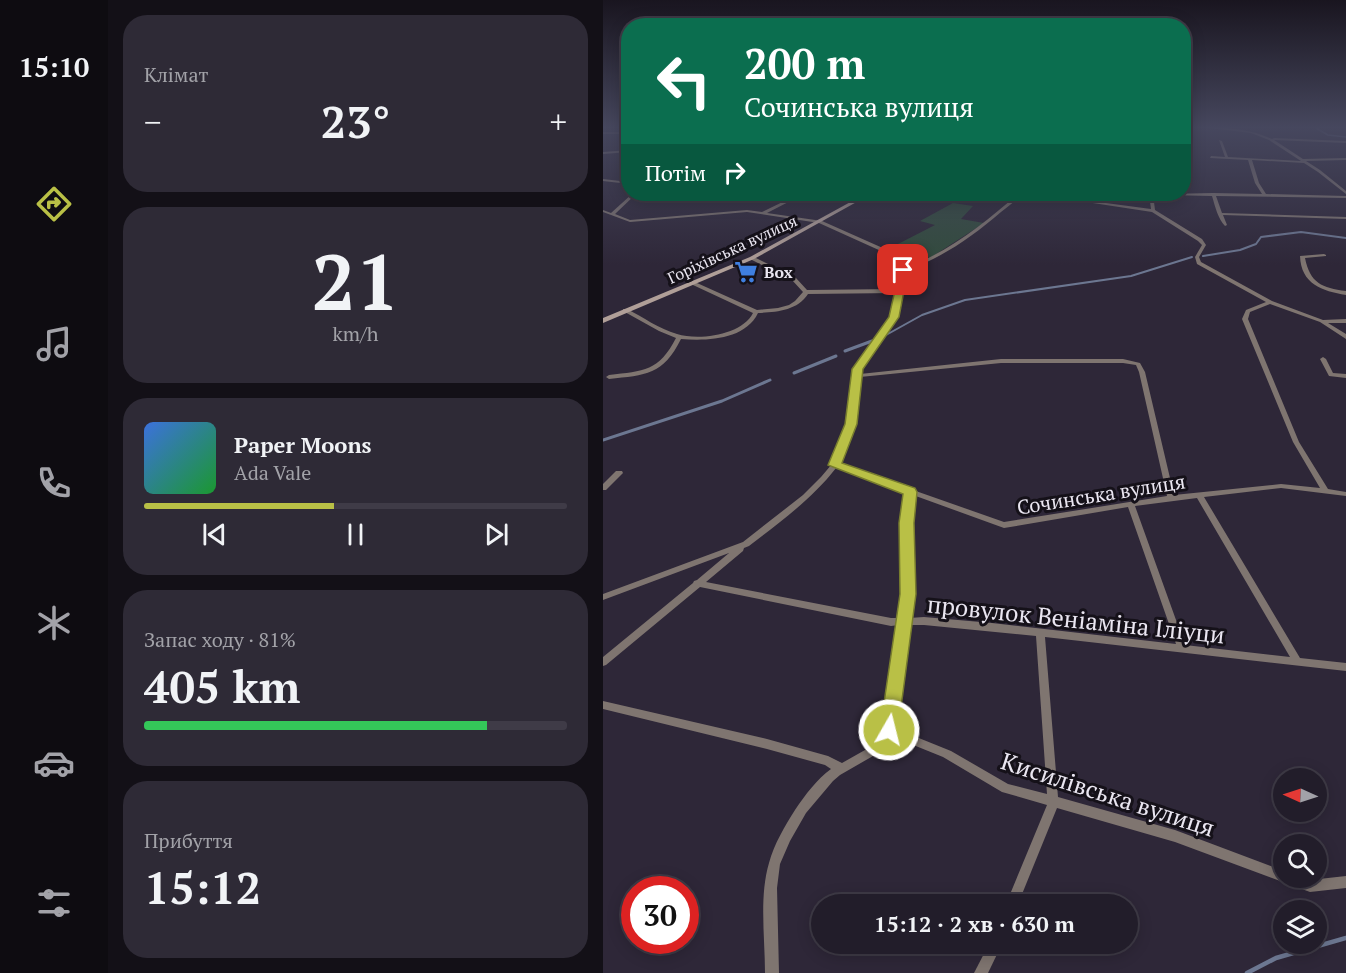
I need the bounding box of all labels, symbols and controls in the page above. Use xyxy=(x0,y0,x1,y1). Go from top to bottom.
text: 200 m xyxy=(744,35,865,91)
icon: left xyxy=(645,42,723,120)
text: 15:10 xyxy=(19,49,89,85)
text: Клімат xyxy=(144,61,209,88)
text: Сочинська вулиця xyxy=(744,89,974,125)
text: 23° xyxy=(321,91,390,151)
text: − xyxy=(144,100,162,143)
text: + xyxy=(549,100,567,143)
icon: right xyxy=(718,156,751,189)
text: Потім xyxy=(645,158,706,187)
icon: directions xyxy=(33,183,75,225)
street label: Горіхівська вулиця xyxy=(664,209,800,289)
text: 21 xyxy=(311,229,400,332)
pin xyxy=(877,244,928,295)
icon: arrive xyxy=(886,253,919,286)
supermarket icon: Box xyxy=(733,259,759,285)
place label: Box xyxy=(764,261,793,283)
text: km/h xyxy=(332,320,379,347)
icon: music xyxy=(33,323,75,365)
text: Paper Moons xyxy=(234,430,372,459)
text: Ada Vale xyxy=(234,459,311,486)
icon: phone xyxy=(33,462,75,504)
street label: Сочинська вулиця xyxy=(1015,467,1187,521)
icon: previous xyxy=(198,518,231,551)
icon: pause xyxy=(339,518,372,551)
icon: next xyxy=(480,518,513,551)
street label: провулок Веніаміна Іліуци xyxy=(925,587,1227,651)
icon: climate xyxy=(33,602,75,644)
text: Запас ходу · 81% xyxy=(144,626,296,653)
text: 405 km xyxy=(144,656,300,716)
position arrow xyxy=(857,698,921,762)
icon: car xyxy=(33,742,75,784)
street label: Кисилівська вулиця xyxy=(997,744,1219,844)
north arrow xyxy=(1273,768,1327,822)
map controls xyxy=(1273,768,1327,954)
text: Прибуття xyxy=(144,827,233,854)
button: search xyxy=(1273,834,1327,888)
text: 15:12 xyxy=(144,857,261,917)
speed limit sign: 30 xyxy=(621,876,699,954)
icon: filters xyxy=(33,882,75,924)
button: layers xyxy=(1273,900,1327,954)
text: 15:12 · 2 хв · 630 m xyxy=(874,909,1075,938)

